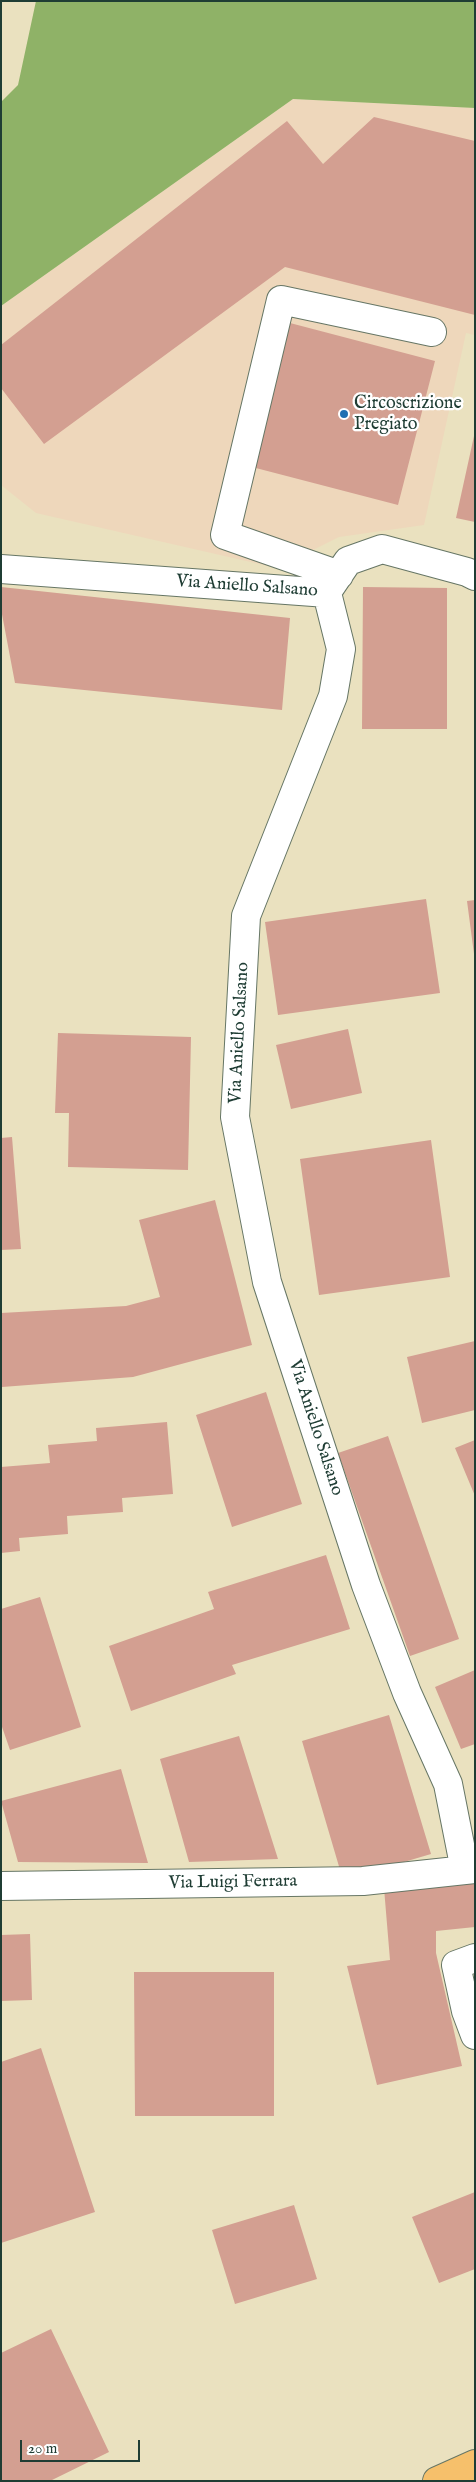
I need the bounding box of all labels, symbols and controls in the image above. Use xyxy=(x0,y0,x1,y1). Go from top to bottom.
place label: Circoscrizione Pregiato xyxy=(354,393,462,436)
marker: Circoscrizione Pregiato xyxy=(338,408,350,420)
street label: Via Aniello Salsano xyxy=(176,571,318,603)
street label: Via Aniello Salsano xyxy=(226,962,254,1104)
street label: Via Aniello Salsano xyxy=(283,1357,347,1499)
street label: Via Luigi Ferrara xyxy=(168,1871,298,1895)
scale bar xyxy=(22,2430,142,2462)
text: 20 m xyxy=(28,2439,57,2458)

